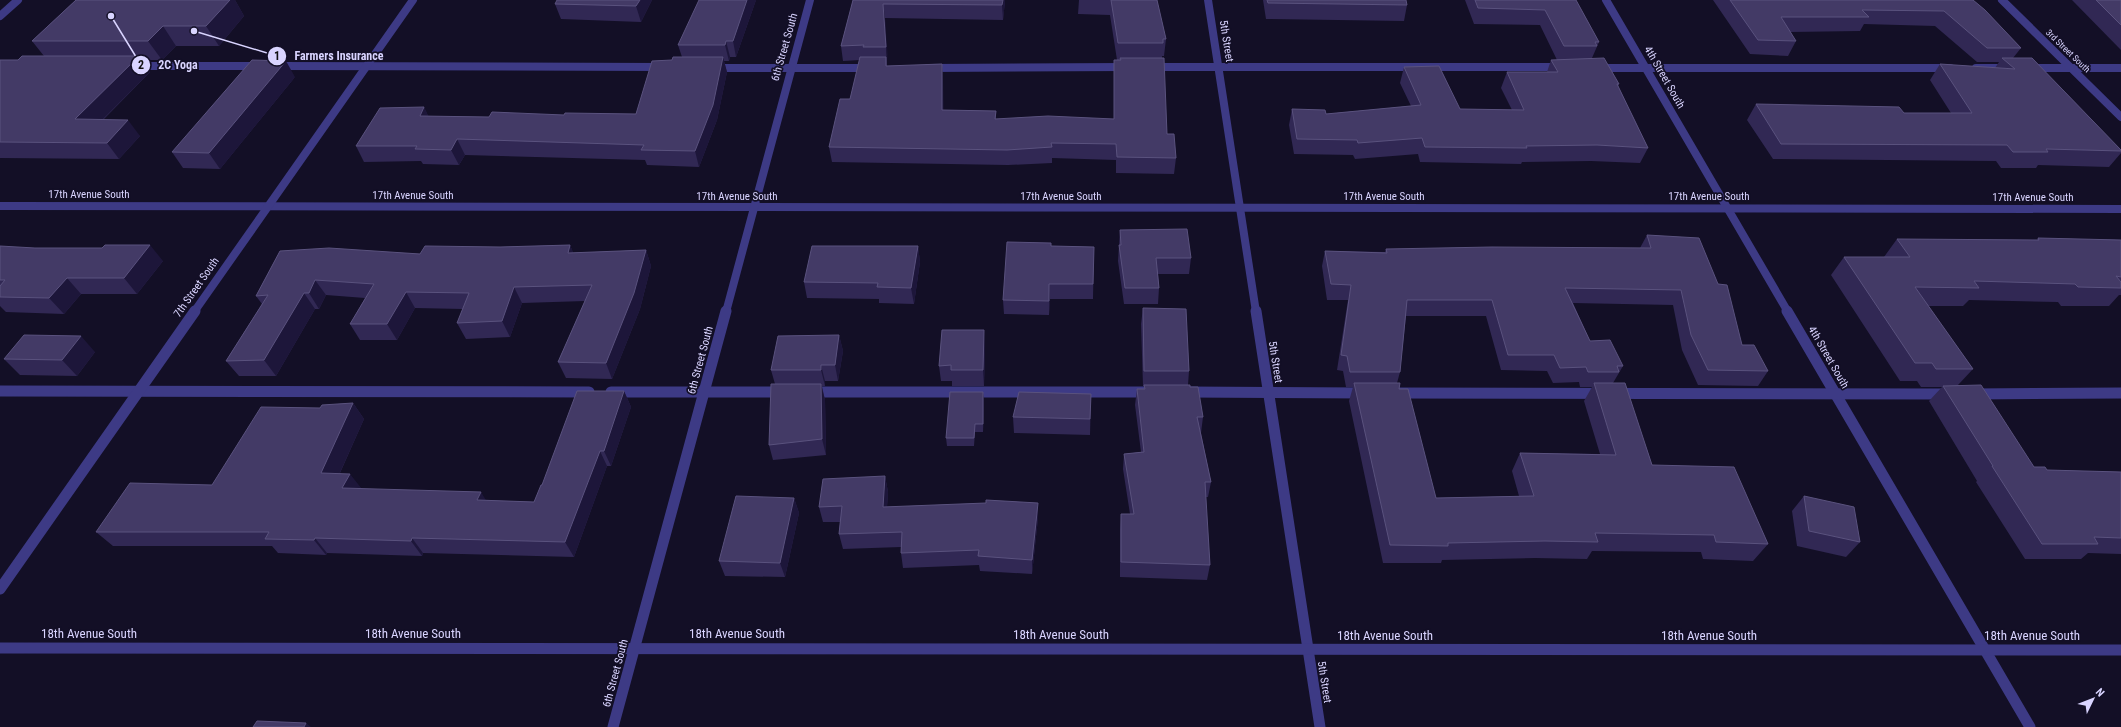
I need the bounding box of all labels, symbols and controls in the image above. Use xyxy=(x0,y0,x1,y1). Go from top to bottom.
street label: 6th Street South xyxy=(769,12,800,83)
street label: 5th Street xyxy=(1217,19,1236,63)
street label: 3rd Street South xyxy=(2044,27,2092,75)
callout: Farmers Insurance xyxy=(267,44,392,68)
street label: 4th Street South xyxy=(1641,44,1688,111)
text: 1 xyxy=(274,49,280,63)
text: Farmers Insurance xyxy=(294,49,384,63)
callout: 2C Yoga xyxy=(131,53,206,77)
text: 2 xyxy=(138,58,144,72)
text: 2C Yoga xyxy=(158,58,198,72)
street label: 17th Avenue South xyxy=(48,188,130,201)
street label: 17th Avenue South xyxy=(372,189,454,202)
street label: 17th Avenue South xyxy=(696,190,778,203)
street label: 17th Avenue South xyxy=(1020,190,1102,203)
street label: 17th Avenue South xyxy=(1343,190,1425,203)
street label: 17th Avenue South xyxy=(1668,190,1750,203)
street label: 17th Avenue South xyxy=(1992,191,2074,204)
street label: 7th Street South xyxy=(171,255,222,320)
street label: 4th Street South xyxy=(1805,324,1852,391)
street label: 6th Street South xyxy=(685,325,716,396)
street label: 5th Street xyxy=(1266,340,1285,384)
street label: 18th Avenue South xyxy=(41,626,137,641)
street label: 18th Avenue South xyxy=(365,626,461,641)
street label: 18th Avenue South xyxy=(689,626,785,641)
street label: 18th Avenue South xyxy=(1013,627,1109,642)
street label: 18th Avenue South xyxy=(1337,628,1433,643)
street label: 18th Avenue South xyxy=(1661,628,1757,643)
street label: 18th Avenue South xyxy=(1984,628,2080,643)
street label: 6th Street South xyxy=(600,638,631,709)
street label: 5th Street xyxy=(1315,660,1334,704)
north arrow xyxy=(2073,679,2113,719)
text: N xyxy=(2093,686,2107,700)

